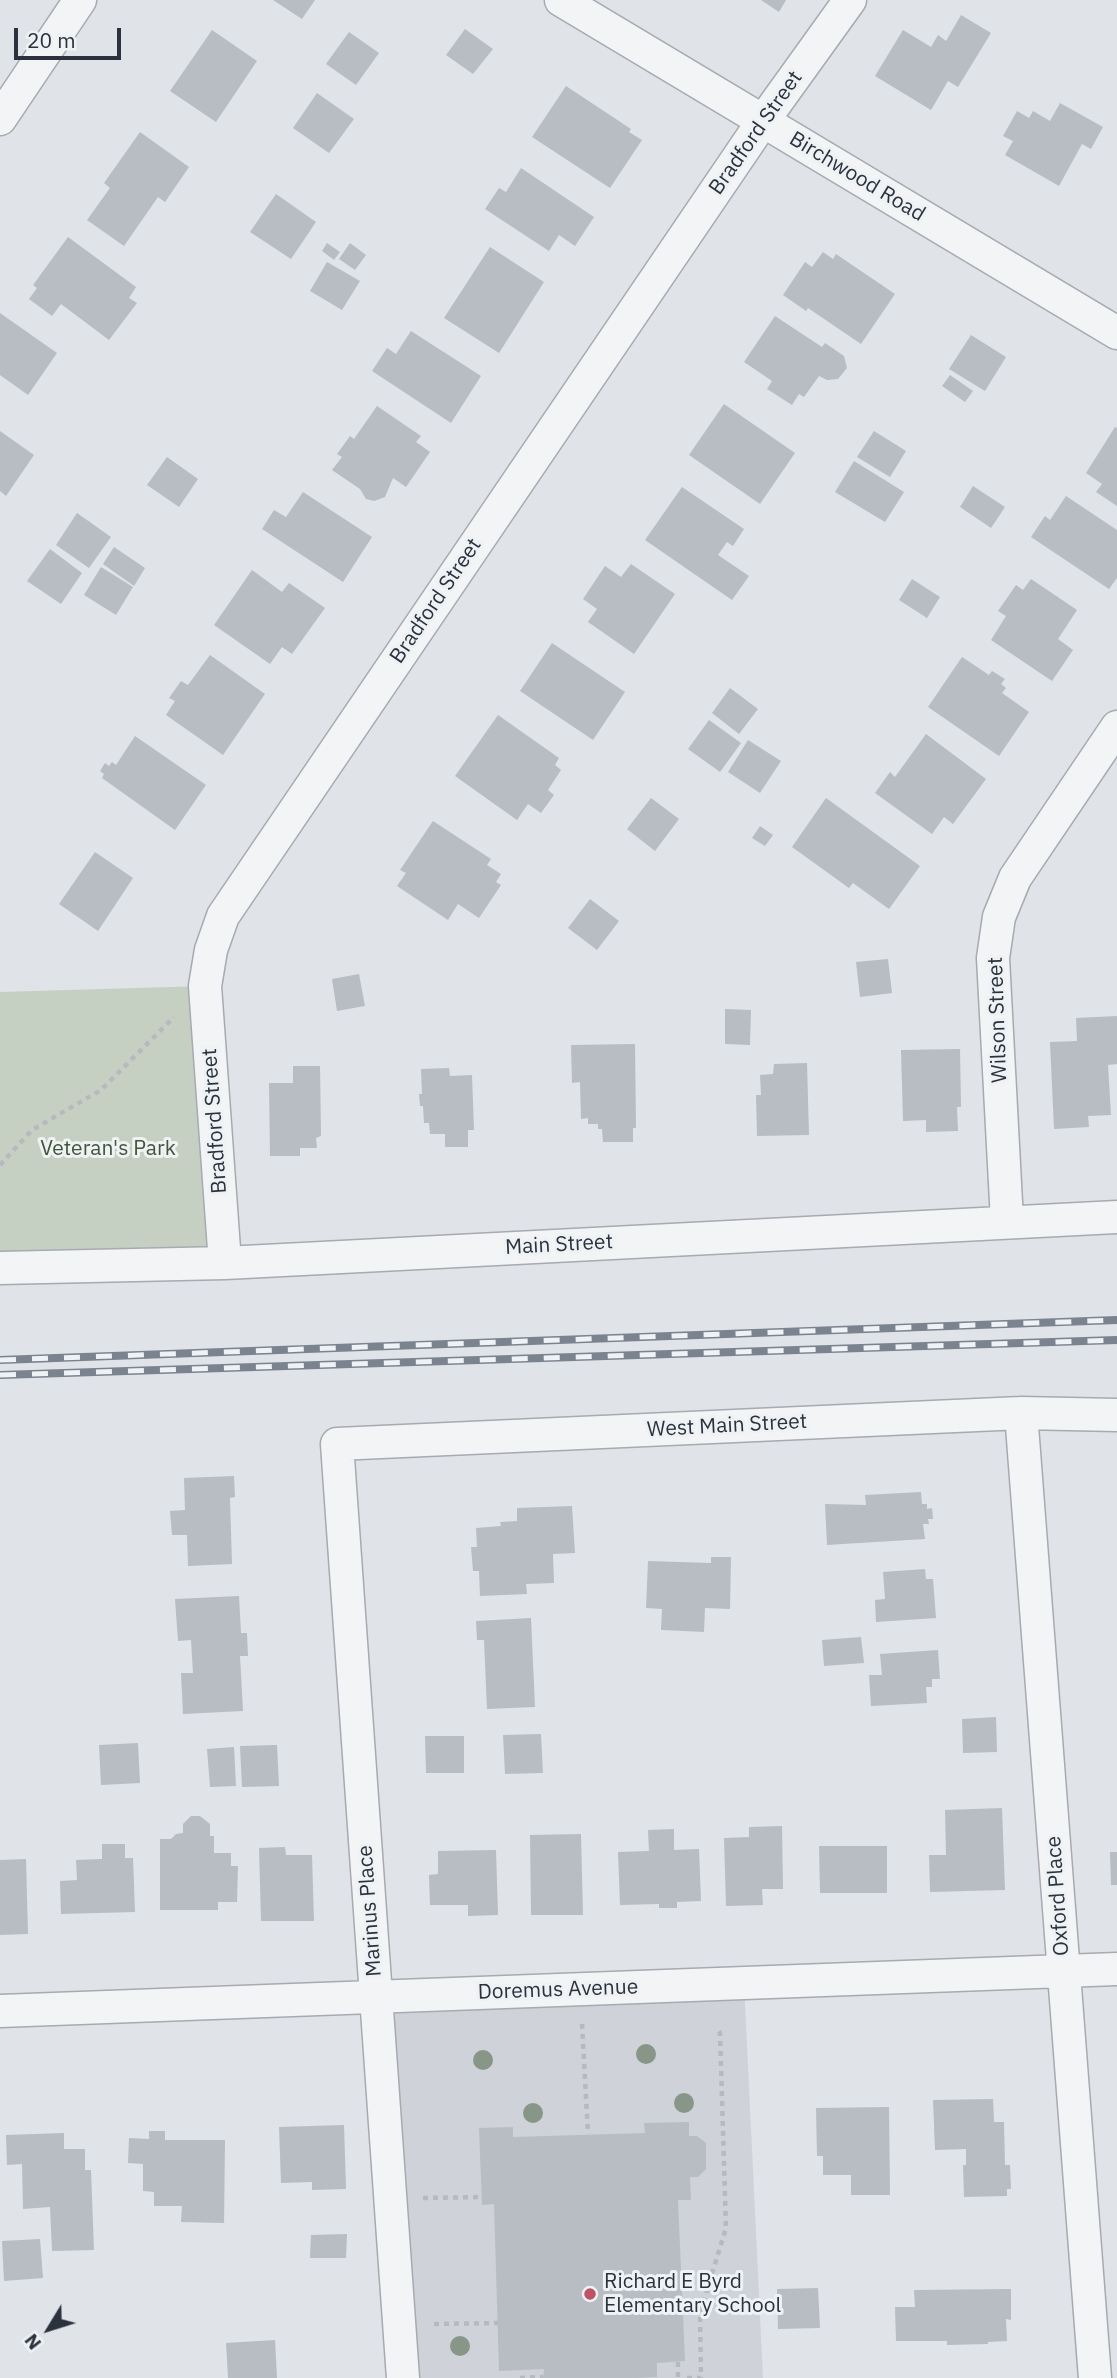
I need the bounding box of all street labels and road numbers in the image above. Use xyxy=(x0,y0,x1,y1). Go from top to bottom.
street label: Bradford Street xyxy=(704,66,808,200)
street label: Birchwood Road xyxy=(785,127,929,227)
street label: Bradford Street xyxy=(385,534,487,668)
street label: Wilson Street xyxy=(983,957,1013,1083)
street label: Bradford Street xyxy=(197,1048,233,1194)
street label: Main Street xyxy=(504,1230,614,1260)
street label: West Main Street xyxy=(646,1409,808,1443)
street label: Oxford Place xyxy=(1041,1835,1075,1957)
street label: Marinus Place xyxy=(353,1844,387,1978)
street label: Doremus Avenue xyxy=(477,1975,639,2005)

